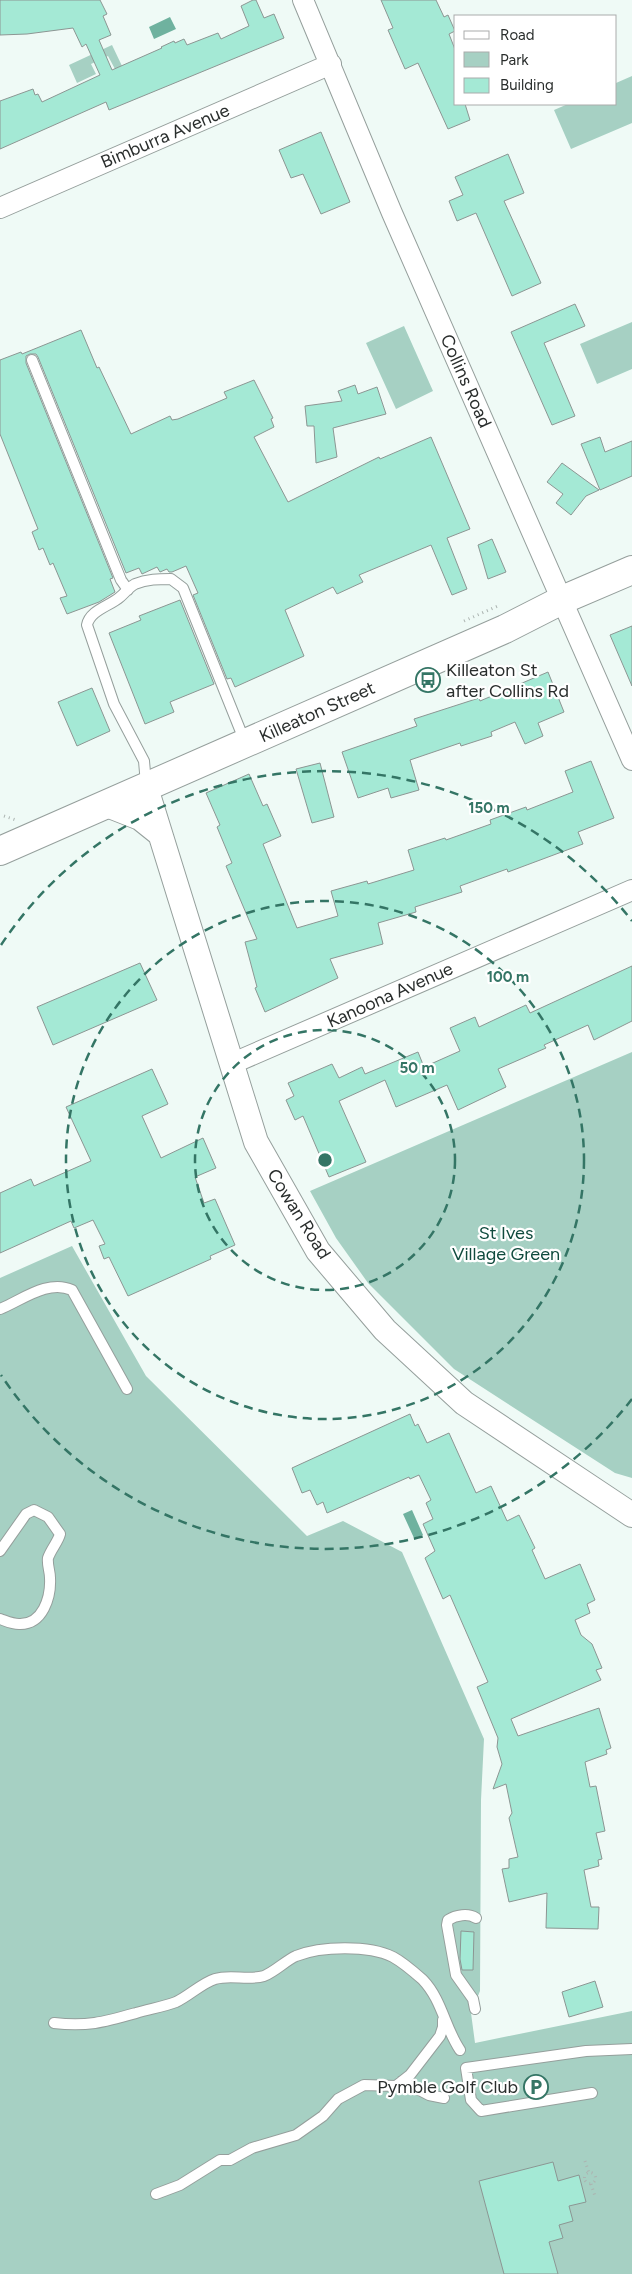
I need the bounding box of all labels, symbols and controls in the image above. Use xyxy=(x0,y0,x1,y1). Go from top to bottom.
legend xyxy=(454,15,617,105)
text: Road xyxy=(500,26,535,44)
text: Park xyxy=(500,51,529,69)
text: Building xyxy=(500,76,554,94)
street label: Bimburra Avenue xyxy=(97,99,233,173)
street label: Collins Road xyxy=(436,331,496,431)
place label: Killeaton St after Collins Rd xyxy=(446,659,569,702)
bus stop icon: Killeaton St after Collins Rd xyxy=(415,667,441,693)
street label: Killeaton Street xyxy=(256,677,378,747)
text: 150 m xyxy=(468,799,510,817)
street label: Kanoona Avenue xyxy=(324,957,457,1033)
text: 100 m xyxy=(487,968,529,986)
text: 50 m xyxy=(399,1059,435,1077)
centre of rings xyxy=(316,1151,334,1169)
street label: Cowan Road xyxy=(263,1165,335,1263)
park label: St Ives Village Green xyxy=(452,1222,560,1265)
parking icon: Pymble Golf Club xyxy=(523,2074,549,2100)
place label: Pymble Golf Club xyxy=(377,2076,518,2098)

